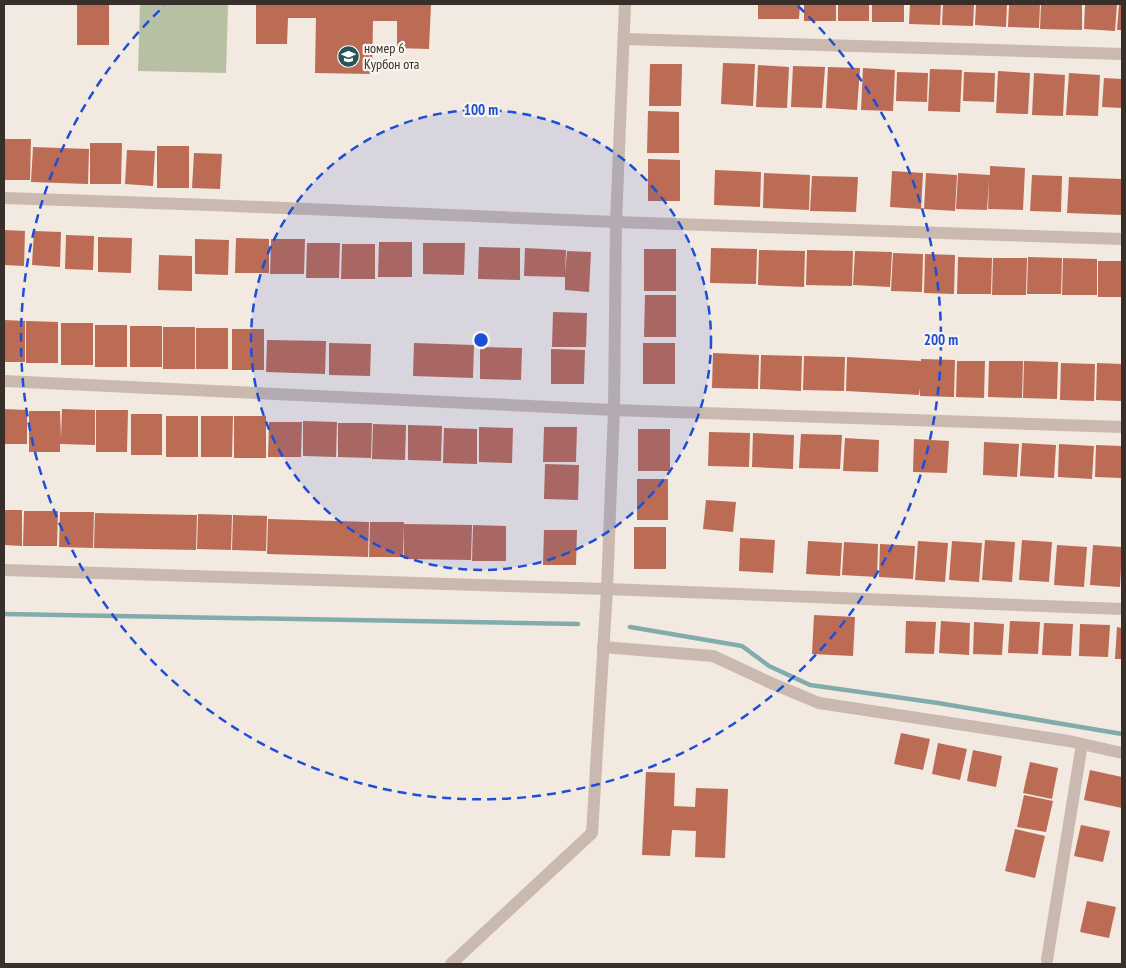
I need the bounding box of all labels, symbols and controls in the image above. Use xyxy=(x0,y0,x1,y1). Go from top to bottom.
place label: номер 6 Курбон ота xyxy=(364,39,419,73)
school or university icon: номер 6 Курбон ота xyxy=(336,44,360,68)
text: 100 m xyxy=(464,100,498,119)
text: 200 m xyxy=(924,330,958,349)
centre of rings xyxy=(472,331,490,349)

